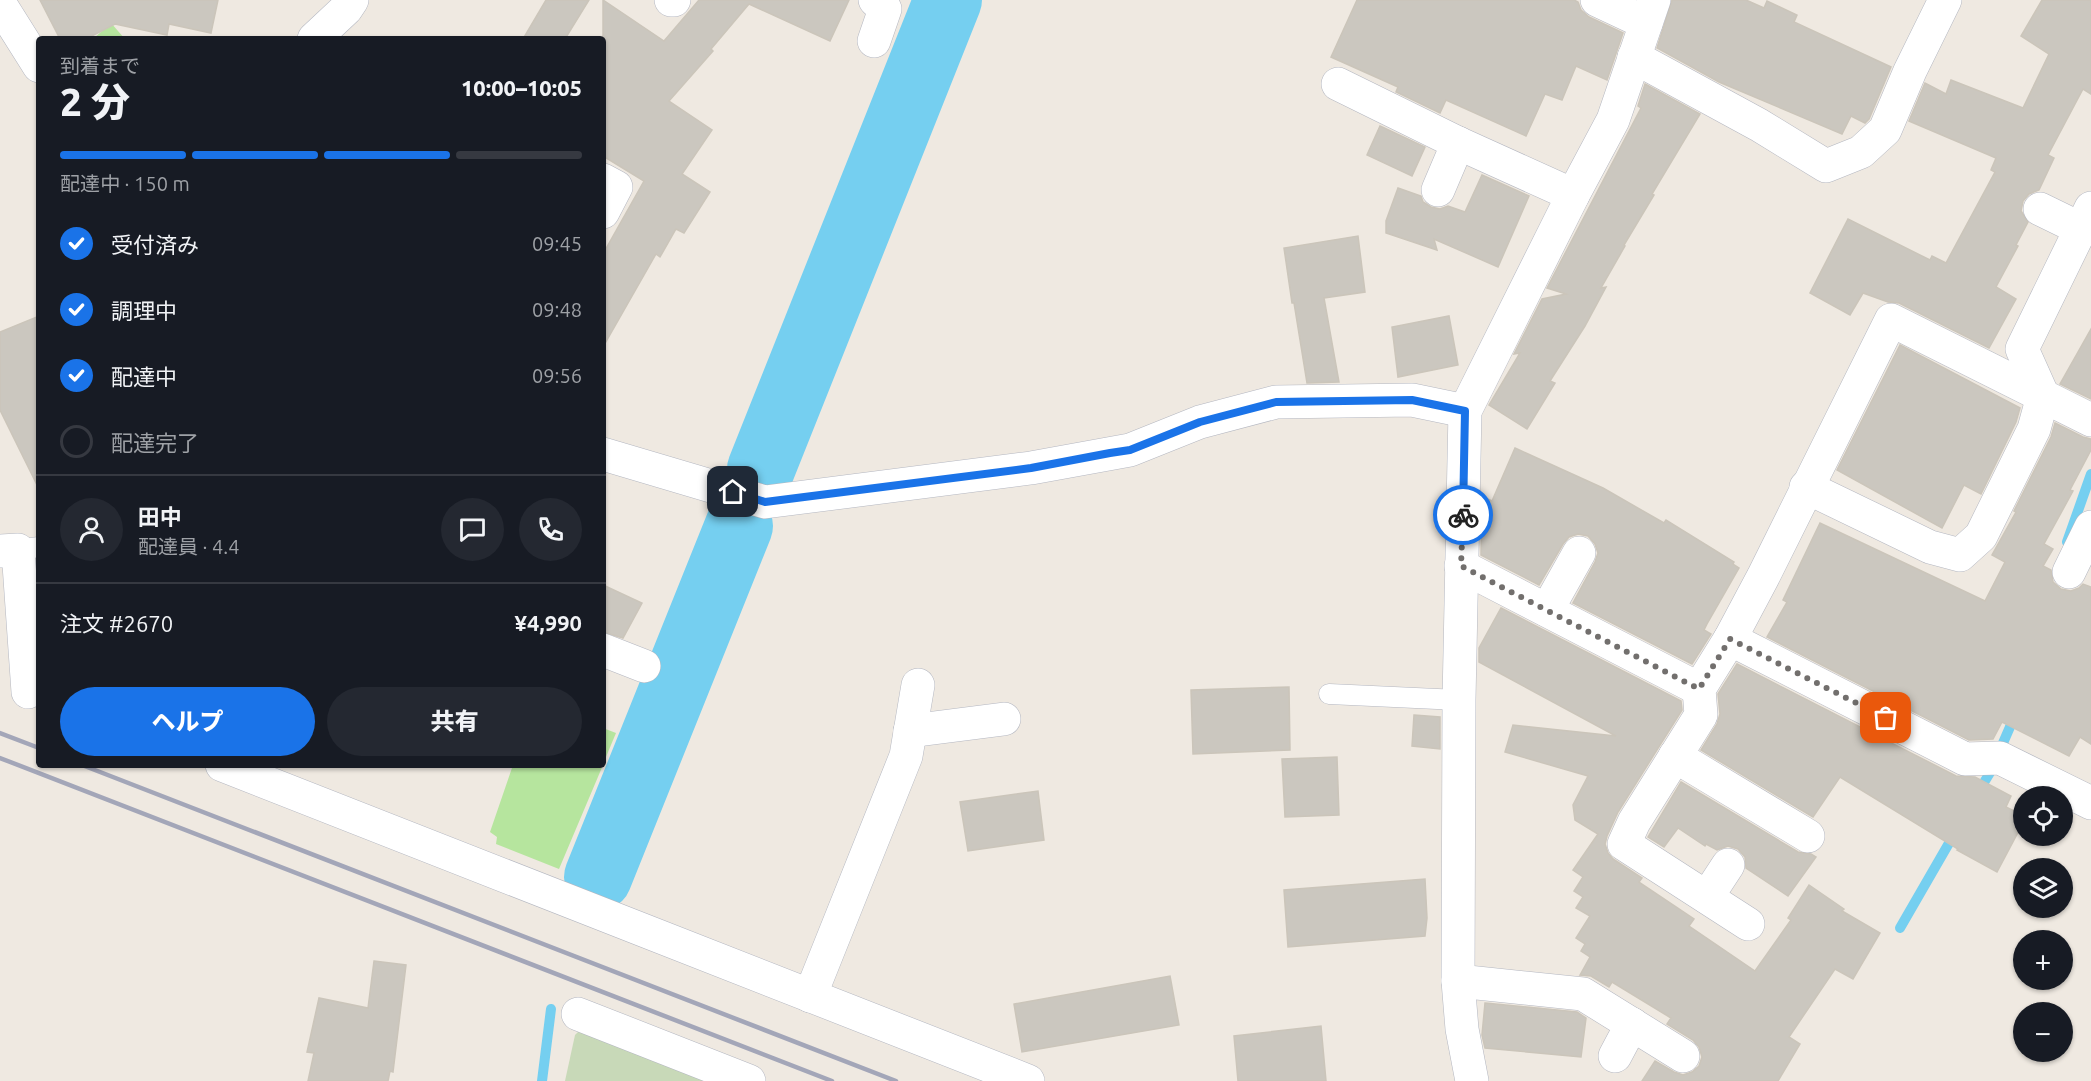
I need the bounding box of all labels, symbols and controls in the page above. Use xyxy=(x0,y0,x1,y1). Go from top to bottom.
text: 到着まで xyxy=(60,54,140,77)
text: 10:00–10:05 xyxy=(461,75,582,100)
text: 2 分 xyxy=(60,80,130,123)
text: 配達中 · 150 m xyxy=(60,172,190,195)
icon: check xyxy=(60,227,93,260)
text: 受付済み xyxy=(111,232,199,257)
text: 09:45 xyxy=(532,232,582,255)
icon: check xyxy=(60,293,93,326)
text: 調理中 xyxy=(111,298,177,323)
text: 09:48 xyxy=(532,298,582,321)
icon: check xyxy=(60,359,93,392)
text: 配達中 xyxy=(111,364,177,389)
text: 09:56 xyxy=(532,364,582,387)
text: 配達完了 xyxy=(111,430,199,455)
pin xyxy=(707,466,758,517)
icon: home xyxy=(716,475,749,508)
courier xyxy=(1433,485,1493,545)
button: person xyxy=(60,498,123,561)
button: chat xyxy=(441,498,504,561)
button: phone xyxy=(519,498,582,561)
icon: bike xyxy=(1447,499,1480,532)
text: 田中 xyxy=(138,504,182,529)
text: 配達員 · 4.4 xyxy=(138,535,240,558)
text: ¥4,990 xyxy=(515,610,582,635)
text: 注文 #2670 xyxy=(60,611,173,636)
button: ヘルプ xyxy=(60,687,315,756)
button: 共有 xyxy=(327,687,582,756)
pin xyxy=(1860,692,1911,743)
icon: bag xyxy=(1869,701,1902,734)
map controls xyxy=(2013,786,2073,1062)
button: locate xyxy=(2013,786,2073,846)
button: layers xyxy=(2013,858,2073,918)
button: + xyxy=(2013,930,2073,990)
button: − xyxy=(2013,1002,2073,1062)

